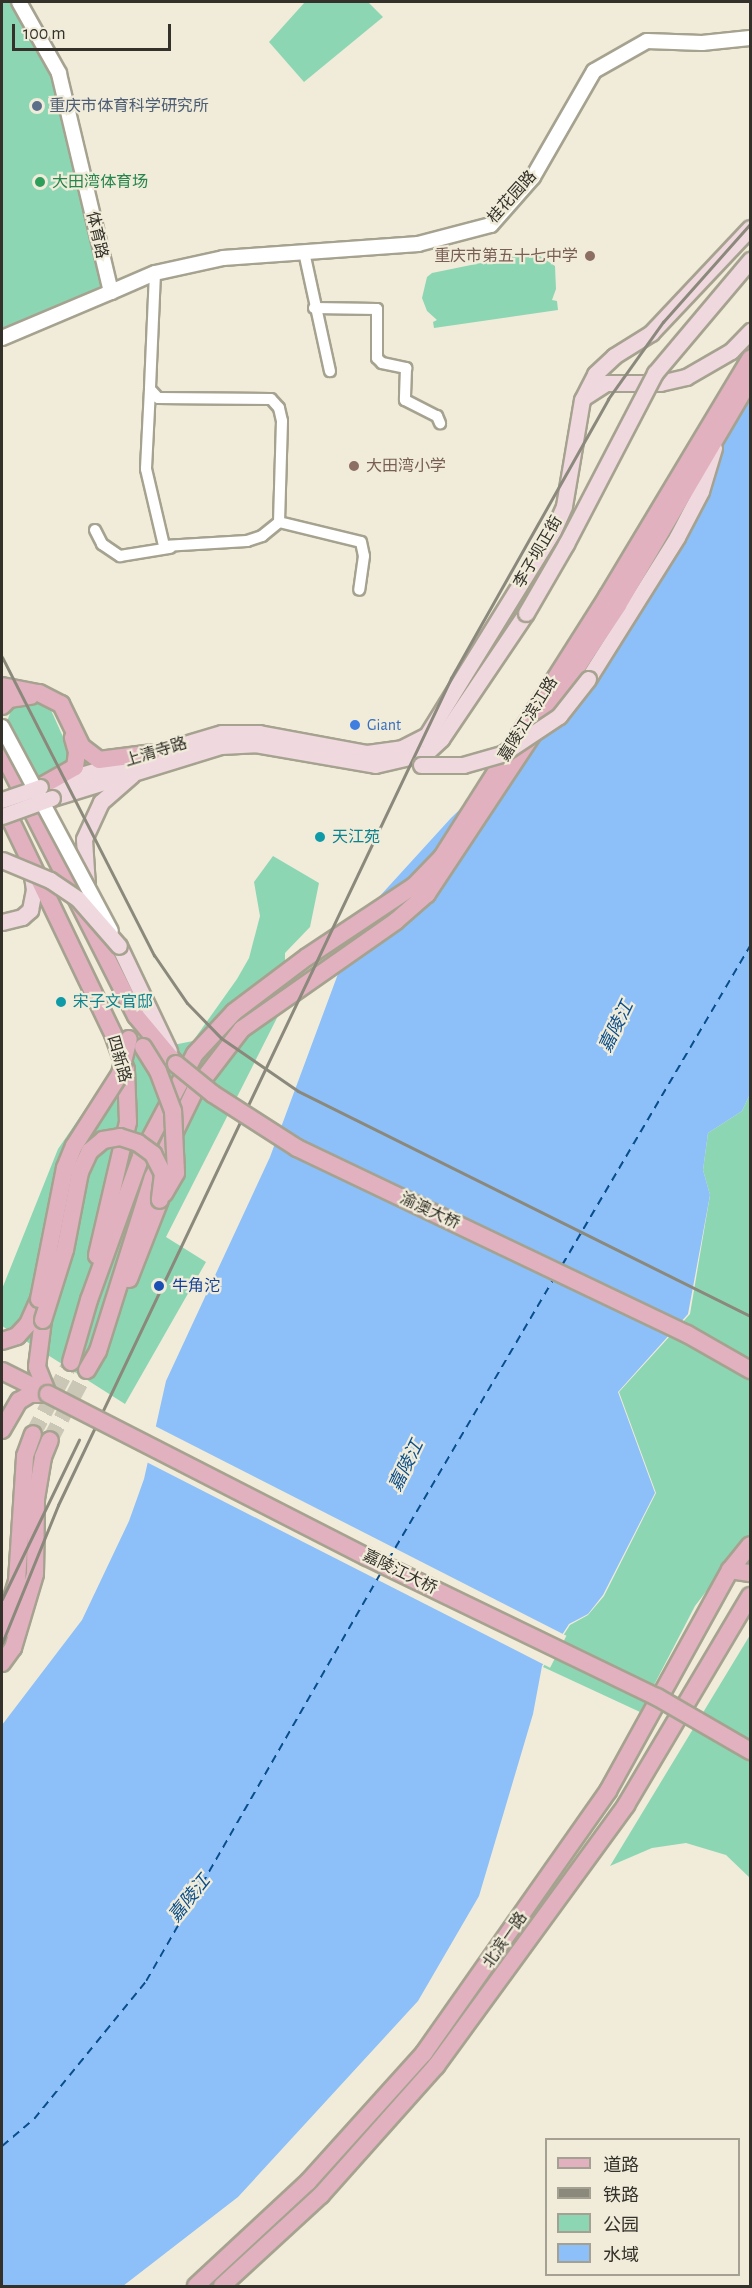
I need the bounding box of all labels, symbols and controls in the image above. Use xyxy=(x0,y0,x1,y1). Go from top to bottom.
scale bar xyxy=(15,12,174,50)
text: 100 m xyxy=(23,25,66,43)
place label: 重庆市体育科学研究所 xyxy=(49,96,209,116)
marker: 重庆市体育科学研究所 xyxy=(30,99,44,113)
street label: 桂花园路 xyxy=(483,167,541,227)
place label: 大田湾体育场 xyxy=(52,172,148,192)
marker: 大田湾体育场 xyxy=(33,175,47,189)
street label: 体育路 xyxy=(82,209,112,261)
place label: 重庆市第五十七中学 xyxy=(434,246,578,266)
marker: 重庆市第五十七中学 xyxy=(583,249,597,263)
place label: 大田湾小学 xyxy=(366,456,446,476)
marker: 大田湾小学 xyxy=(347,459,361,473)
street label: 李子坝正街 xyxy=(510,513,566,591)
street label: 嘉陵江滨江路 xyxy=(494,673,562,765)
place label: Giant xyxy=(367,715,401,735)
marker: Giant xyxy=(348,718,362,732)
street label: 上清寺路 xyxy=(123,733,189,771)
place label: 天江苑 xyxy=(332,827,380,847)
marker: 天江苑 xyxy=(313,830,327,844)
place label: 宋子文官邸 xyxy=(73,992,153,1012)
marker: 宋子文官邸 xyxy=(54,995,68,1009)
water label: 嘉陵江 xyxy=(595,998,639,1056)
street label: 四新路 xyxy=(103,1033,135,1085)
street label: 渝澳大桥 xyxy=(397,1189,463,1233)
place label: 牛角沱 xyxy=(172,1276,220,1296)
marker: 牛角沱 xyxy=(150,1277,168,1295)
water label: 嘉陵江 xyxy=(385,1437,429,1495)
street label: 嘉陵江大桥 xyxy=(360,1546,440,1598)
water label: 嘉陵江 xyxy=(165,1871,215,1927)
street label: 北滨一路 xyxy=(479,1908,531,1972)
legend xyxy=(545,2138,740,2276)
text: 道路 xyxy=(603,2157,639,2175)
text: 铁路 xyxy=(603,2187,639,2205)
text: 公园 xyxy=(603,2217,639,2235)
text: 水域 xyxy=(603,2247,639,2265)

